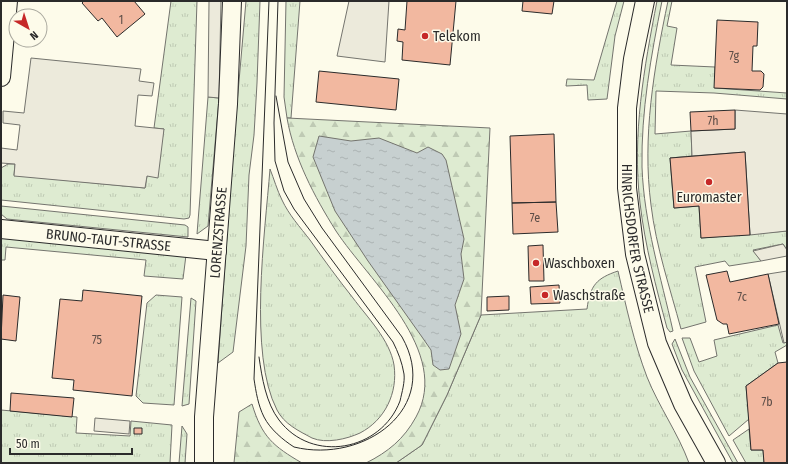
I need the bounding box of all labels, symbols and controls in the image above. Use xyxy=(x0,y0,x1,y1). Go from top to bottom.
north arrow xyxy=(8,8,48,48)
house number: 1 xyxy=(119,13,123,27)
text: N xyxy=(27,28,41,43)
place label: Telekom xyxy=(433,28,481,45)
marker: Telekom xyxy=(420,31,430,41)
house number: 7g xyxy=(729,49,739,63)
house number: 7h xyxy=(707,114,719,128)
street label: HINRICHSDORFER STRASSE xyxy=(618,164,657,315)
marker: Euromaster xyxy=(704,177,714,187)
street label: LORENZSTRASSE xyxy=(207,186,231,279)
place label: Euromaster xyxy=(676,189,742,206)
house number: 7e xyxy=(530,211,540,225)
street label: BRUNO-TAUT-STRASSE xyxy=(45,226,172,255)
place label: Waschboxen xyxy=(544,255,615,272)
marker: Waschboxen xyxy=(531,258,541,268)
place label: Waschstraße xyxy=(553,287,626,304)
marker: Waschstraße xyxy=(540,290,550,300)
house number: 7c xyxy=(737,290,747,304)
house number: 75 xyxy=(92,333,103,347)
house number: 7b xyxy=(761,395,773,409)
scale bar xyxy=(10,430,132,456)
text: 50 m xyxy=(16,437,40,451)

